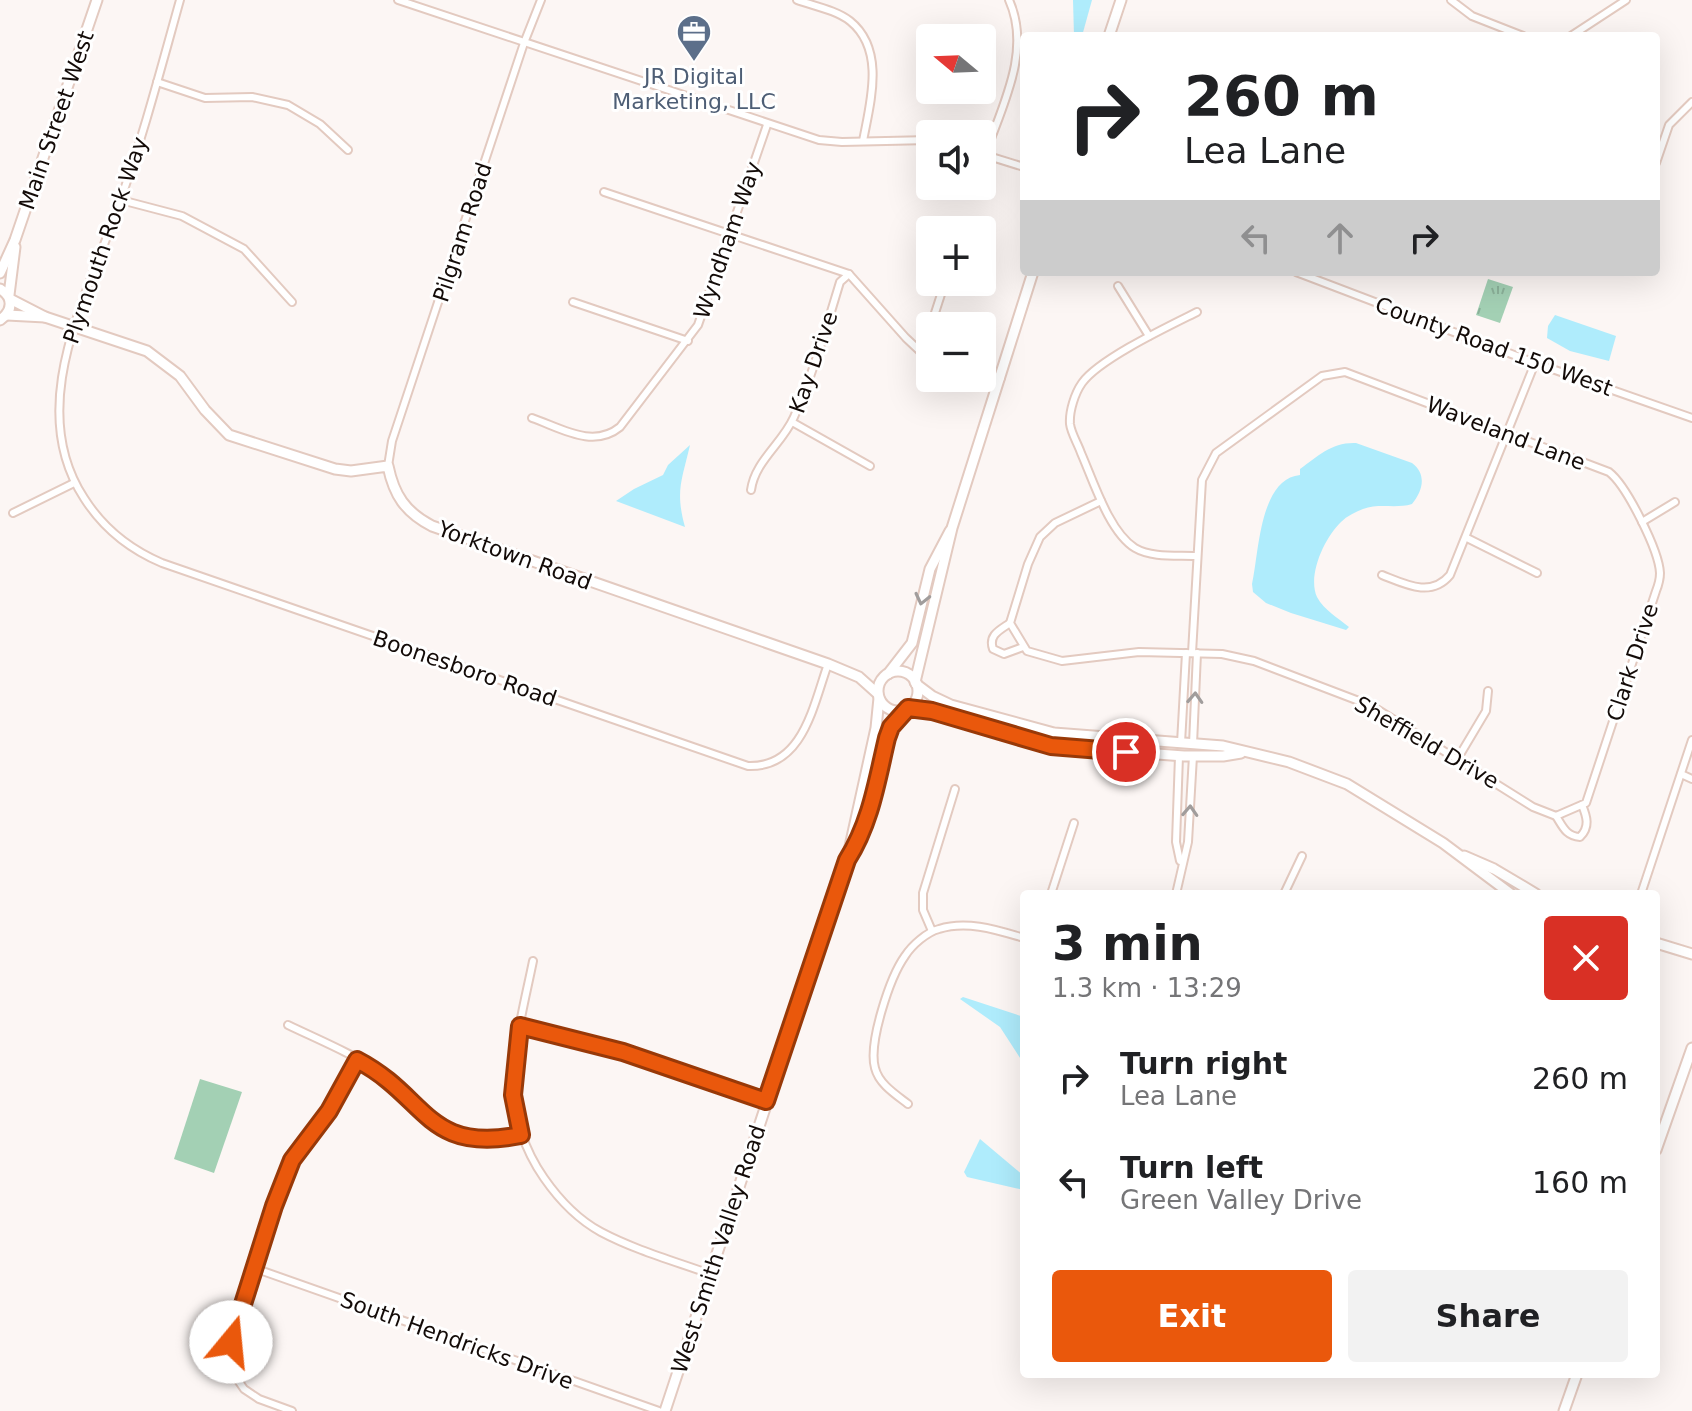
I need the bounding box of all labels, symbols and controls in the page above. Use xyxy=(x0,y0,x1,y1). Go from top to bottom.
office icon: JR Digital Marketing, LLC xyxy=(675,13,713,63)
north arrow xyxy=(916,24,996,104)
map controls xyxy=(916,24,996,392)
street label: Main Street West xyxy=(14,27,99,213)
text: 260 m xyxy=(1184,63,1379,128)
place label: JR Digital Marketing, LLC xyxy=(612,64,776,114)
icon: right xyxy=(1052,64,1156,168)
button: sound xyxy=(916,120,996,200)
text: Lea Lane xyxy=(1184,130,1346,171)
street label: Plymouth Rock Way xyxy=(58,133,153,347)
street label: Wyndham Way xyxy=(689,158,766,322)
street label: Pilgram Road xyxy=(428,159,497,305)
button: + xyxy=(916,216,996,296)
icon: left xyxy=(1234,216,1278,260)
icon: ahead xyxy=(1318,216,1362,260)
icon: right xyxy=(1402,216,1446,260)
street label: County Road 150 West xyxy=(1372,292,1616,401)
street label: Kay Drive xyxy=(784,308,843,416)
button: − xyxy=(916,312,996,392)
street label: Waveland Lane xyxy=(1423,392,1589,475)
street label: Yorktown Road xyxy=(434,516,595,595)
one-way arrow xyxy=(914,591,931,605)
street label: Clark Drive xyxy=(1602,600,1663,724)
street label: Boonesboro Road xyxy=(370,625,560,712)
one-way arrow xyxy=(1186,691,1203,704)
street label: Sheffield Drive xyxy=(1350,691,1503,794)
pin xyxy=(1092,718,1160,786)
icon: arrive xyxy=(1104,730,1148,774)
one-way arrow xyxy=(1181,804,1198,817)
text: 3 min xyxy=(1052,915,1203,971)
button: close xyxy=(1544,916,1628,1000)
text: 1.3 km · 13:29 xyxy=(1052,973,1242,1003)
text: Turn right xyxy=(1120,1046,1287,1081)
icon: right xyxy=(1052,1056,1096,1100)
text: 260 m xyxy=(1532,1061,1628,1096)
text: Lea Lane xyxy=(1120,1081,1237,1111)
street label: West Smith Valley Road xyxy=(666,1122,771,1377)
text: Turn left xyxy=(1120,1150,1263,1185)
icon: left xyxy=(1052,1160,1096,1204)
text: 160 m xyxy=(1532,1165,1628,1200)
text: Green Valley Drive xyxy=(1120,1185,1362,1215)
button: Exit xyxy=(1052,1270,1332,1362)
button: Share xyxy=(1348,1270,1628,1362)
street label: South Hendricks Drive xyxy=(337,1287,577,1394)
position arrow xyxy=(189,1300,273,1384)

